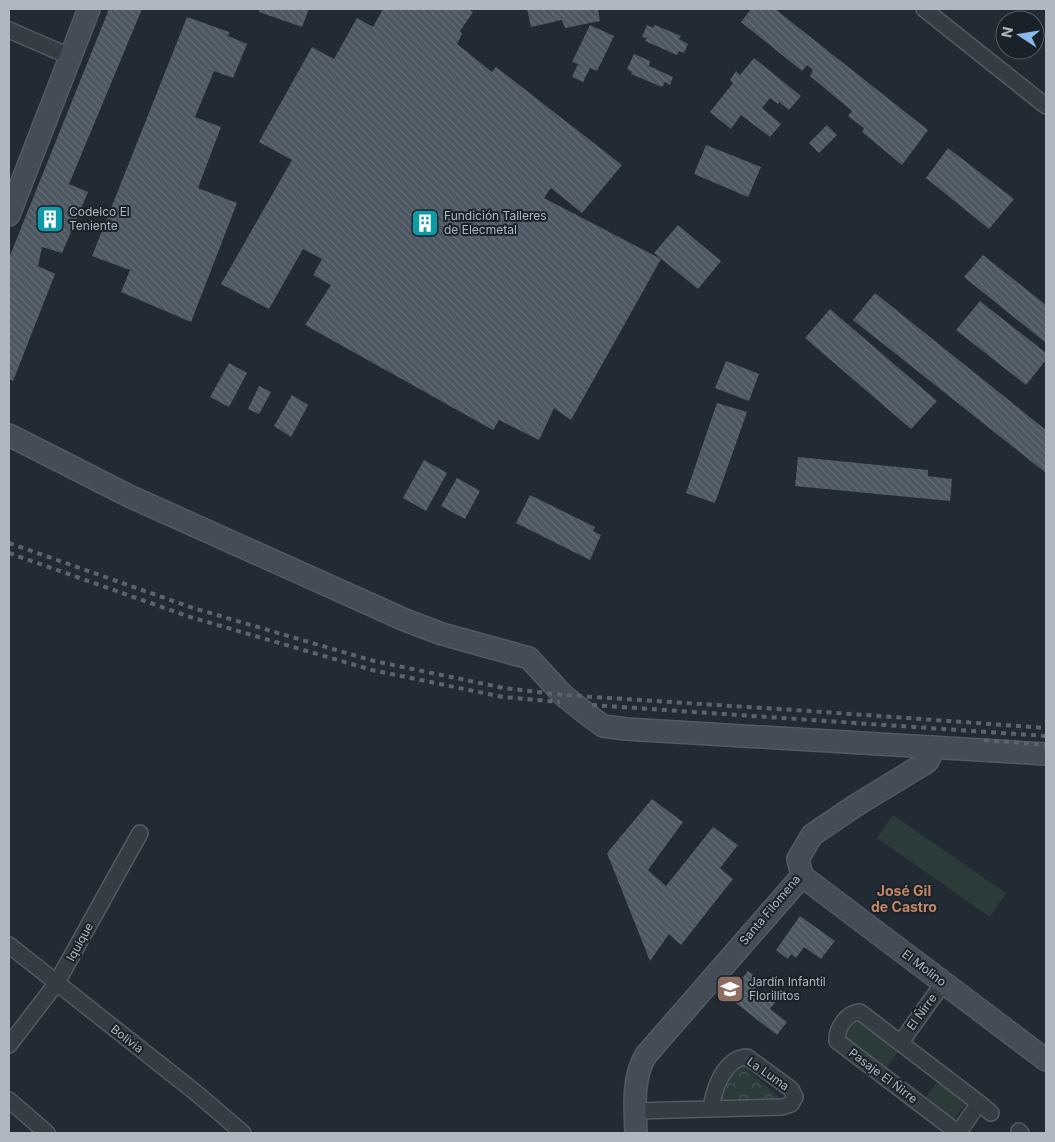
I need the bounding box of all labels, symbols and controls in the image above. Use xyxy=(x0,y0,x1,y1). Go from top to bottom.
north arrow xyxy=(995,10,1045,60)
text: N xyxy=(997,25,1016,39)
building icon: Codelco El Teniente xyxy=(35,204,65,234)
place label: Codelco El Teniente xyxy=(69,204,130,233)
building icon: Fundición Talleres de Elecmetal xyxy=(410,208,440,238)
place label: Fundición Talleres de Elecmetal xyxy=(444,208,547,237)
street label: Santa Filomena xyxy=(736,872,803,948)
district label: José Gil de Castro xyxy=(871,882,937,915)
street label: Iquique xyxy=(63,920,96,964)
street label: El Molino xyxy=(899,946,949,989)
school or university icon: Jardín Infantil Florillitos xyxy=(715,974,745,1004)
place label: Jardín Infantil Florillitos xyxy=(749,974,826,1003)
street label: El Ñirre xyxy=(903,991,940,1033)
street label: Bolivia xyxy=(108,1021,147,1056)
street label: Pasaje El Ñirre xyxy=(846,1045,921,1106)
street label: La Luma xyxy=(744,1054,792,1094)

